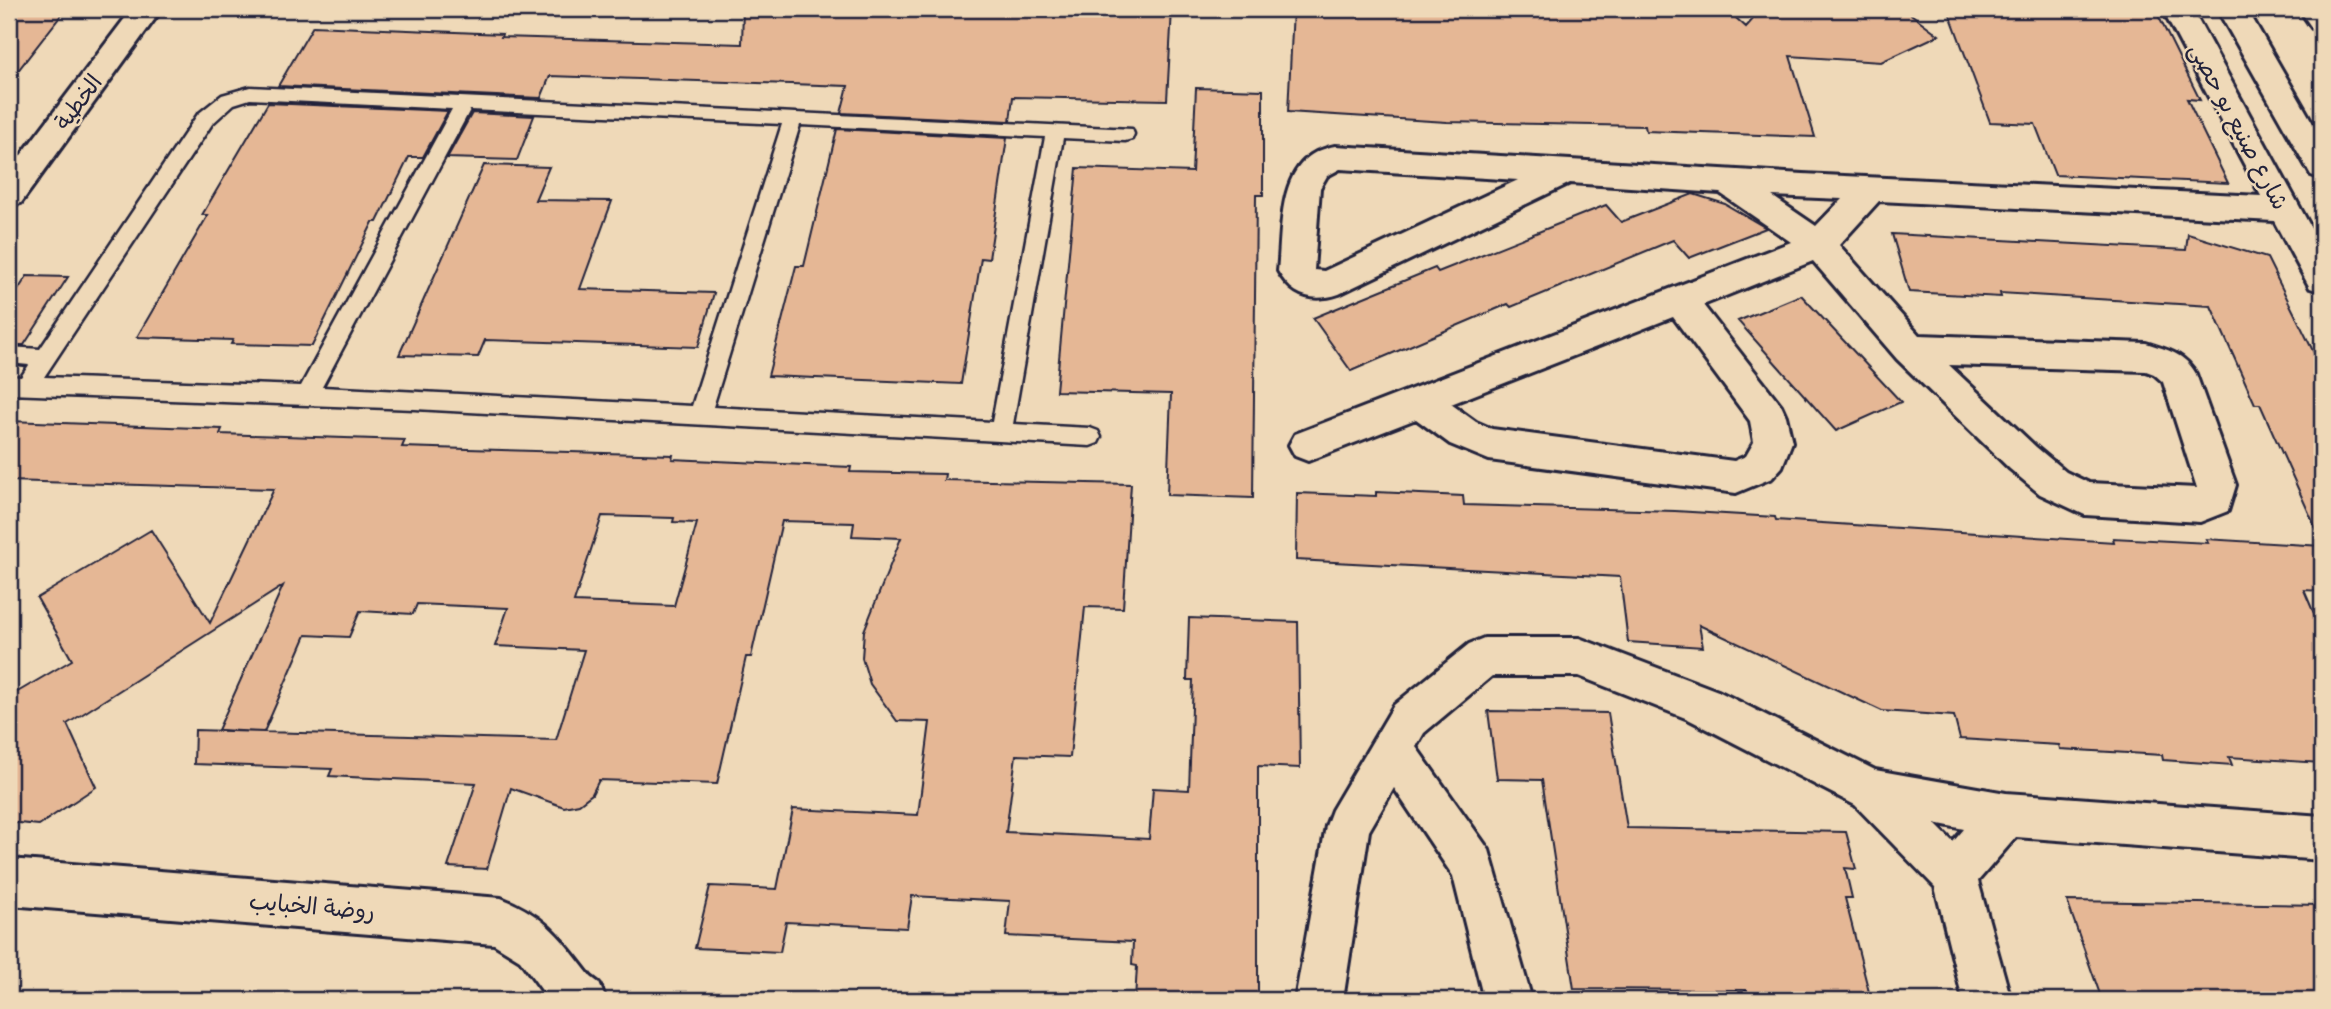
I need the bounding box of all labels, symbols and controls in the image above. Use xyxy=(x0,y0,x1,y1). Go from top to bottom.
street label: شارع صنيع بو حصى xyxy=(2181,38,2294,216)
street label: الخطية xyxy=(49,69,110,137)
street label: روضة الخبايب xyxy=(248,888,376,928)

